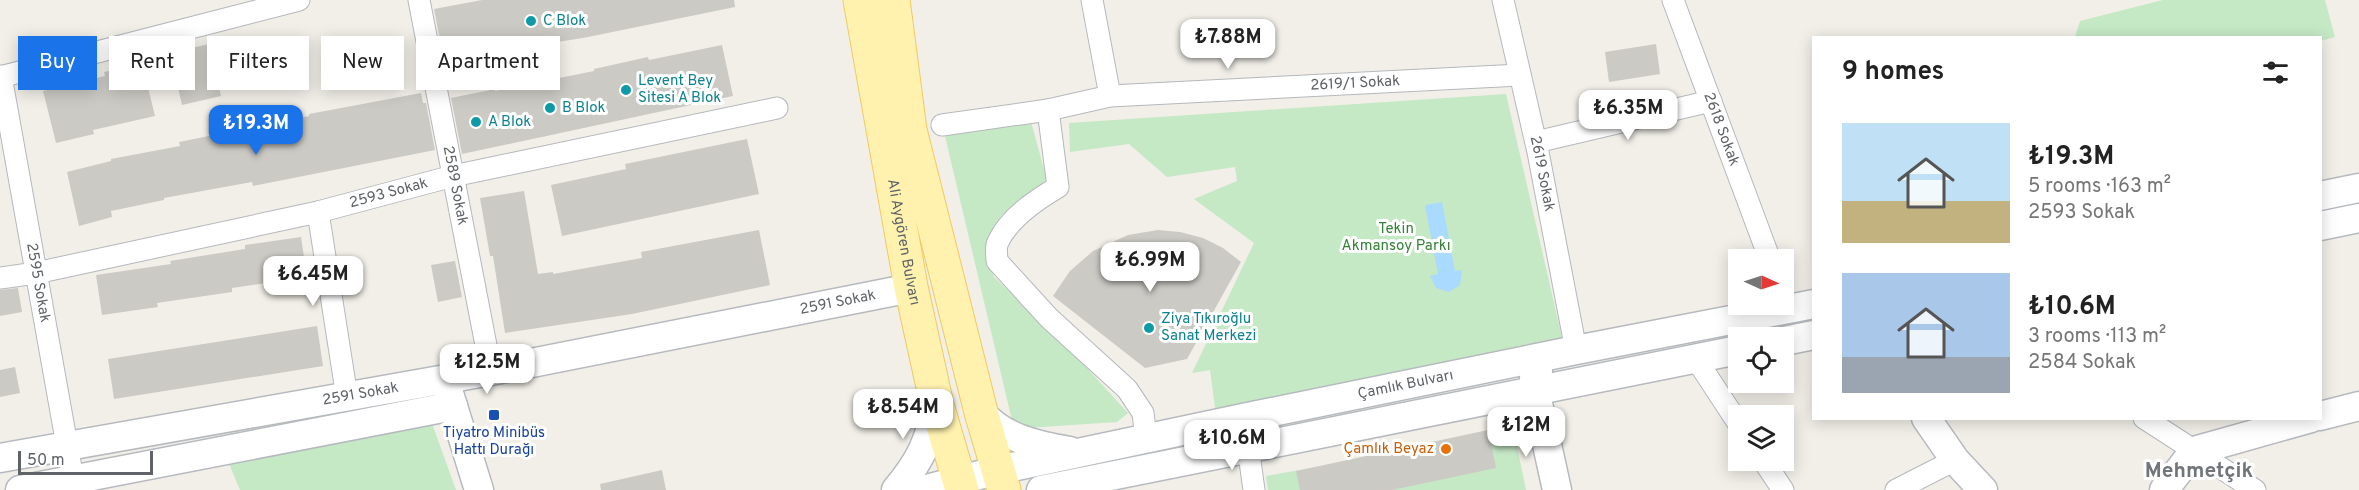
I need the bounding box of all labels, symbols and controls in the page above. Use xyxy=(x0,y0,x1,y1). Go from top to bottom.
place label: C Blok xyxy=(543,12,586,31)
marker: C Blok xyxy=(524,14,538,28)
pin: ₺7.88M xyxy=(1179,19,1277,70)
text: ₺7.88M xyxy=(1194,25,1262,51)
chip: Buy xyxy=(18,36,97,90)
chip: Rent xyxy=(109,36,195,90)
chip: Filters xyxy=(207,36,309,90)
chip: New xyxy=(321,36,404,90)
chip: Apartment xyxy=(416,36,560,90)
text: 9 homes xyxy=(1842,56,1944,89)
icon: filters xyxy=(2259,56,2292,89)
place label: Levent Bey Sitesi A Blok xyxy=(638,72,721,108)
street label: 2619/1 Sokak xyxy=(1310,72,1400,95)
marker: Levent Bey Sitesi A Blok xyxy=(619,83,633,97)
pin: ₺6.35M xyxy=(1579,90,1677,141)
street label: 2618 Sokak xyxy=(1699,90,1744,169)
text: ₺6.35M xyxy=(1593,96,1663,122)
place label: B Blok xyxy=(562,99,606,118)
marker: B Blok xyxy=(543,101,557,115)
pin: ₺19.3M xyxy=(207,105,305,156)
text: ₺19.3M xyxy=(223,111,289,137)
place label: A Blok xyxy=(488,113,531,132)
marker: A Blok xyxy=(469,115,483,129)
street label: 2619 Sokak xyxy=(1525,134,1559,213)
text: ₺19.3M xyxy=(2028,141,2114,174)
street label: 2589 Sokak xyxy=(438,144,472,227)
icon: home xyxy=(1890,147,1962,219)
street label: 2593 Sokak xyxy=(347,174,430,213)
text: 5 rooms · 163 m² xyxy=(2028,174,2171,200)
street label: Ali Aygören Bulvarı xyxy=(882,177,924,307)
text: 2593 Sokak xyxy=(2028,200,2135,226)
park label: Tekin Akmansoy Parkı xyxy=(1341,220,1451,256)
street label: 2595 Sokak xyxy=(21,241,54,324)
pin: ₺6.99M xyxy=(1101,242,1199,293)
text: ₺6.99M xyxy=(1114,248,1186,274)
north arrow xyxy=(1728,249,1794,315)
map controls xyxy=(1728,249,1794,471)
pin: ₺6.45M xyxy=(264,256,362,307)
text: ₺6.45M xyxy=(277,262,349,288)
street label: 2591 Sokak xyxy=(798,286,877,319)
text: ₺10.6M xyxy=(2028,291,2116,324)
icon: home xyxy=(1890,297,1962,369)
place label: Ziya Tıkıroğlu Sanat Merkezi xyxy=(1161,310,1256,346)
marker: Ziya Tıkıroğlu Sanat Merkezi xyxy=(1142,321,1156,335)
text: 3 rooms · 113 m² xyxy=(2028,324,2166,350)
button: locate xyxy=(1728,327,1794,393)
pin: ₺12.5M xyxy=(438,344,536,395)
text: ₺12.5M xyxy=(454,350,520,376)
text: 2584 Sokak xyxy=(2028,350,2136,376)
street label: Çamlık Bulvarı xyxy=(1356,366,1455,404)
street label: 2591 Sokak xyxy=(321,378,400,410)
pin: ₺8.54M xyxy=(854,389,952,440)
text: ₺8.54M xyxy=(867,395,939,421)
button: layers xyxy=(1728,405,1794,471)
pin: ₺12M xyxy=(1490,407,1562,458)
marker: Tiyatro Minibüs Hattı Durağı xyxy=(487,408,501,422)
text: ₺12M xyxy=(1501,413,1551,439)
pin: ₺10.6M xyxy=(1183,420,1281,471)
place label: Tiyatro Minibüs Hattı Durağı xyxy=(443,424,545,460)
text: ₺10.6M xyxy=(1198,426,1266,452)
place label: Çamlık Beyaz xyxy=(1343,440,1434,459)
marker: Çamlık Beyaz xyxy=(1439,442,1453,456)
scale bar xyxy=(18,448,153,476)
text: 50 m xyxy=(27,451,65,471)
district label: Mehmetçik xyxy=(2145,458,2254,485)

